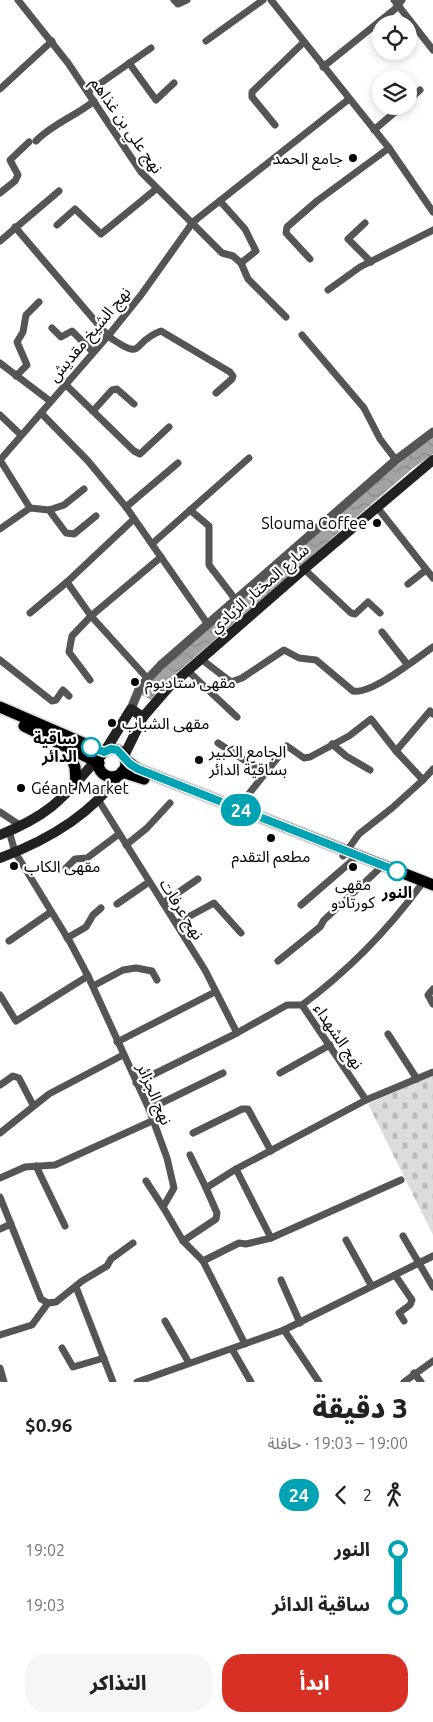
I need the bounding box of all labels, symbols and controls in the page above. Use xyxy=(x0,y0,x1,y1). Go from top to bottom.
map controls xyxy=(372,15,417,115)
button: locate xyxy=(372,15,417,60)
button: layers xyxy=(372,70,417,115)
street label: نهج علي بن غذاهم xyxy=(84,74,167,179)
place label: جامع الحمد xyxy=(272,149,343,171)
marker: جامع الحمد xyxy=(347,152,359,164)
street label: نهج الشيخ مقديش xyxy=(44,283,137,388)
place label: Slouma Coffee xyxy=(261,514,367,532)
marker: Slouma Coffee xyxy=(371,517,383,529)
street label: شارع المختار الزيادي xyxy=(206,540,315,639)
place label: مقهى ستاديوم xyxy=(145,673,236,695)
marker: مقهى ستاديوم xyxy=(129,676,141,688)
place label: مقهى الشباب xyxy=(122,714,209,733)
marker: مقهى الشباب xyxy=(106,717,118,729)
place label: ساقية الدائر xyxy=(33,729,77,766)
marker: ساقية الدائر xyxy=(81,737,101,757)
place label: الجامع الكبير بساقية الدائر xyxy=(208,742,287,779)
marker: الجامع الكبير بساقية الدائر xyxy=(193,754,205,766)
place label: Géant Market xyxy=(31,779,130,797)
marker: Géant Market xyxy=(15,782,27,794)
line badge: 24 xyxy=(218,794,264,826)
text: 24 xyxy=(231,800,251,820)
marker: مطعم التقدم xyxy=(265,832,277,844)
place label: مطعم التقدم xyxy=(232,847,310,869)
place label: مقهى الكاب xyxy=(24,857,101,876)
marker: مقهى الكاب xyxy=(8,860,20,872)
marker: مقهى كورتادو xyxy=(347,861,359,873)
marker: النور xyxy=(387,861,407,881)
street label: نهج عرفات xyxy=(153,875,208,945)
place label: مقهى كورتادو xyxy=(331,875,375,912)
place label: النور xyxy=(381,883,412,902)
street label: نهج الشهداء xyxy=(307,1000,367,1074)
street label: نهج الجزائر xyxy=(130,1060,176,1129)
text: 3 دقيقة xyxy=(312,1392,408,1423)
text: $0.96 xyxy=(25,1414,73,1436)
text: 19:00 – 19:03 · حافلة xyxy=(268,1434,408,1452)
icon: back xyxy=(327,1481,355,1509)
icon: walk xyxy=(380,1481,408,1509)
text: 24 xyxy=(289,1485,309,1505)
text: 2 xyxy=(363,1486,372,1504)
text: النور xyxy=(334,1538,370,1560)
text: 19:02 xyxy=(25,1541,65,1559)
text: ساقية الدائر xyxy=(272,1593,370,1615)
text: 19:03 xyxy=(25,1596,65,1614)
button: التذاكر xyxy=(25,1654,212,1712)
button: ابدأ xyxy=(222,1654,408,1712)

